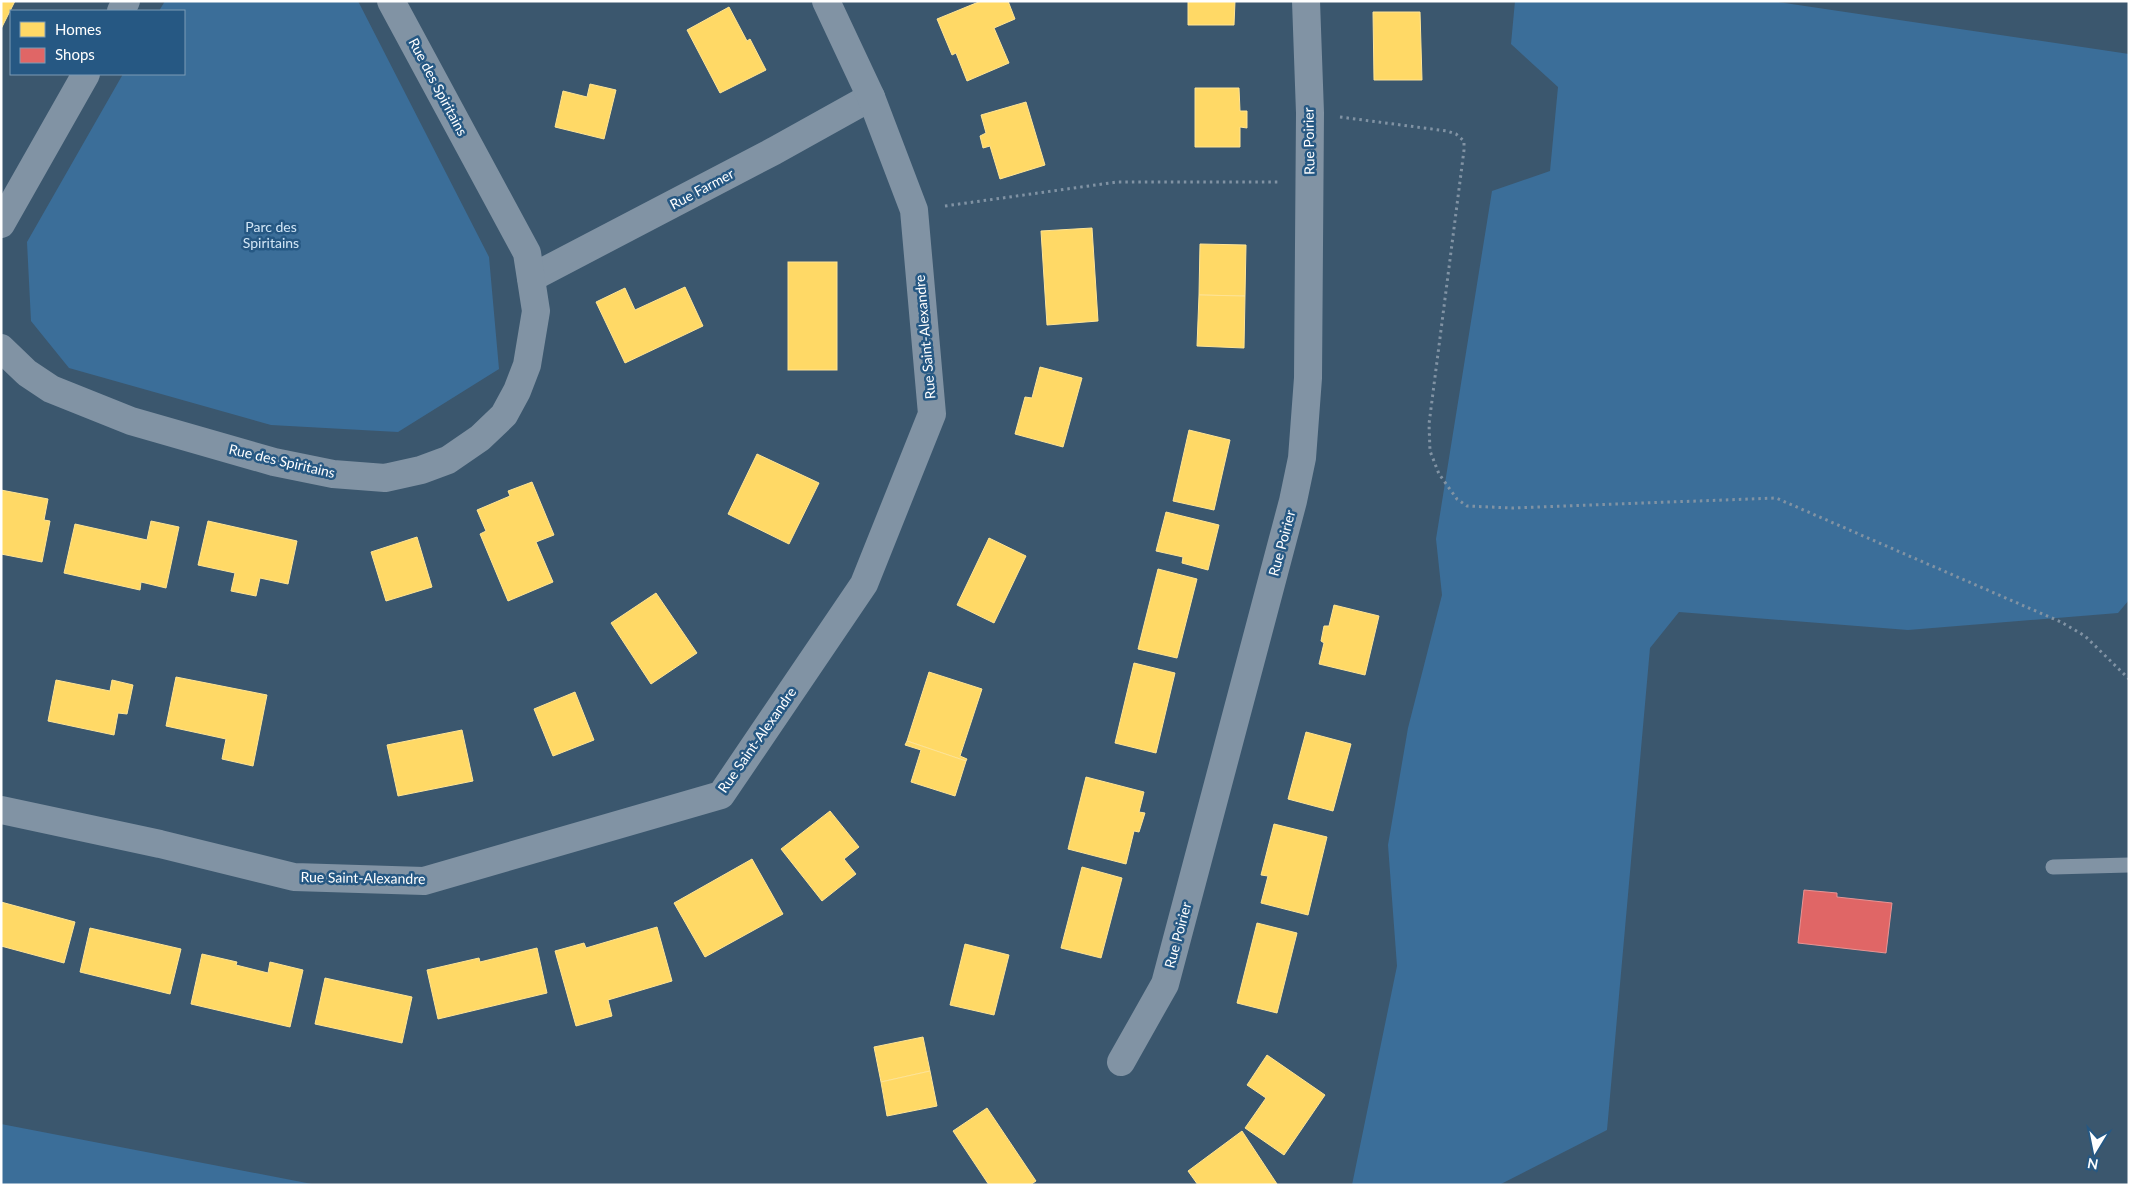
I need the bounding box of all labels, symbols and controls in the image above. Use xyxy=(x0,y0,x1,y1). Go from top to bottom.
legend xyxy=(10,10,185,75)
text: Homes xyxy=(55,20,101,38)
street label: Rue des Spiritains xyxy=(405,35,471,139)
text: Shops xyxy=(55,45,95,63)
street label: Rue Poirier xyxy=(1299,107,1318,175)
street label: Rue Farmer xyxy=(667,165,737,213)
park label: Parc des Spiritains xyxy=(243,218,299,251)
street label: Rue Saint-Alexandre xyxy=(911,274,938,400)
street label: Rue des Spiritains xyxy=(227,440,337,481)
street label: Rue Poirier xyxy=(1265,508,1298,578)
street label: Rue Saint-Alexandre xyxy=(714,684,799,796)
street label: Rue Saint-Alexandre xyxy=(300,868,426,887)
street label: Rue Poirier xyxy=(1161,900,1194,970)
north arrow xyxy=(2070,1126,2120,1176)
text: N xyxy=(2086,1155,2099,1174)

